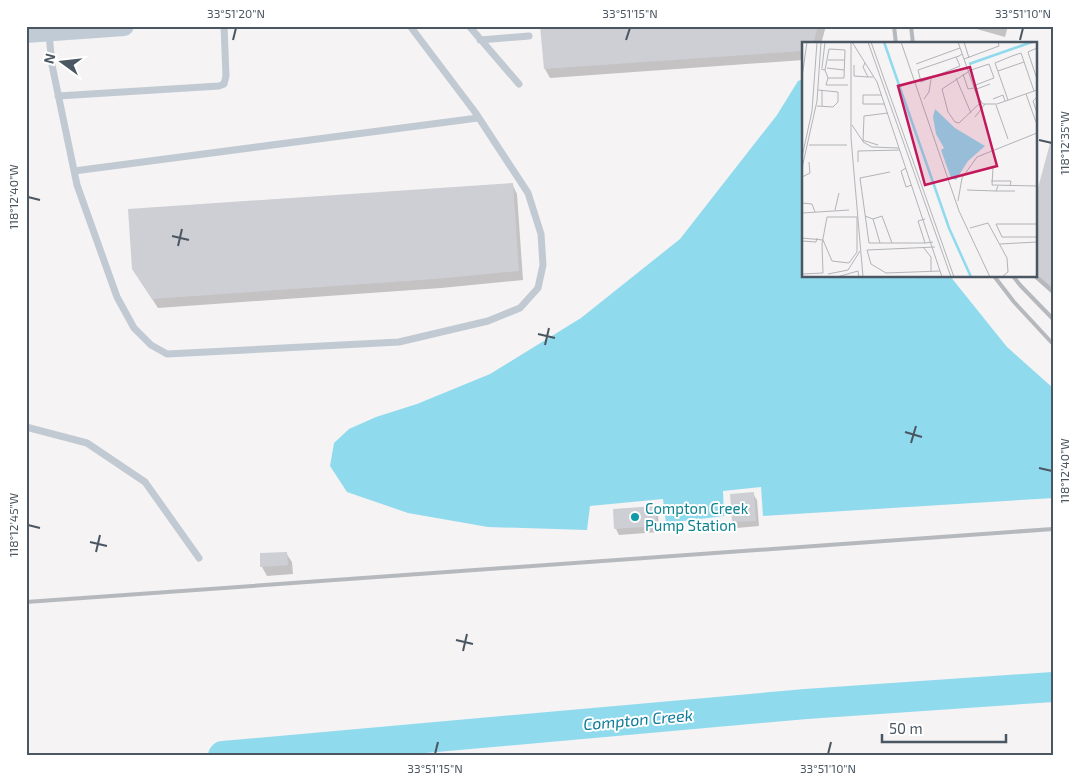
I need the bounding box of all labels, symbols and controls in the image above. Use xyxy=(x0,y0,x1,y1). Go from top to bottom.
text: 33°51'20"N xyxy=(207,6,265,20)
text: 33°51'15"N xyxy=(602,6,658,20)
text: 33°51'10"N xyxy=(995,6,1051,20)
north arrow xyxy=(38,38,88,88)
inset map xyxy=(802,42,1036,278)
text: N xyxy=(39,51,58,66)
text: 118°12'35"W xyxy=(1057,111,1071,175)
text: 118°12'40"W xyxy=(6,164,20,230)
text: 118°12'40"W xyxy=(1057,438,1071,504)
text: 118°12'45"W xyxy=(6,493,20,557)
place label: Compton Creek Pump Station xyxy=(645,499,749,534)
marker: Compton Creek Pump Station xyxy=(629,511,641,523)
water label: Compton Creek xyxy=(582,705,694,733)
scale bar xyxy=(882,712,1005,744)
text: 50 m xyxy=(889,719,923,737)
text: 33°51'15"N xyxy=(407,761,463,775)
text: 33°51'10"N xyxy=(800,761,856,775)

